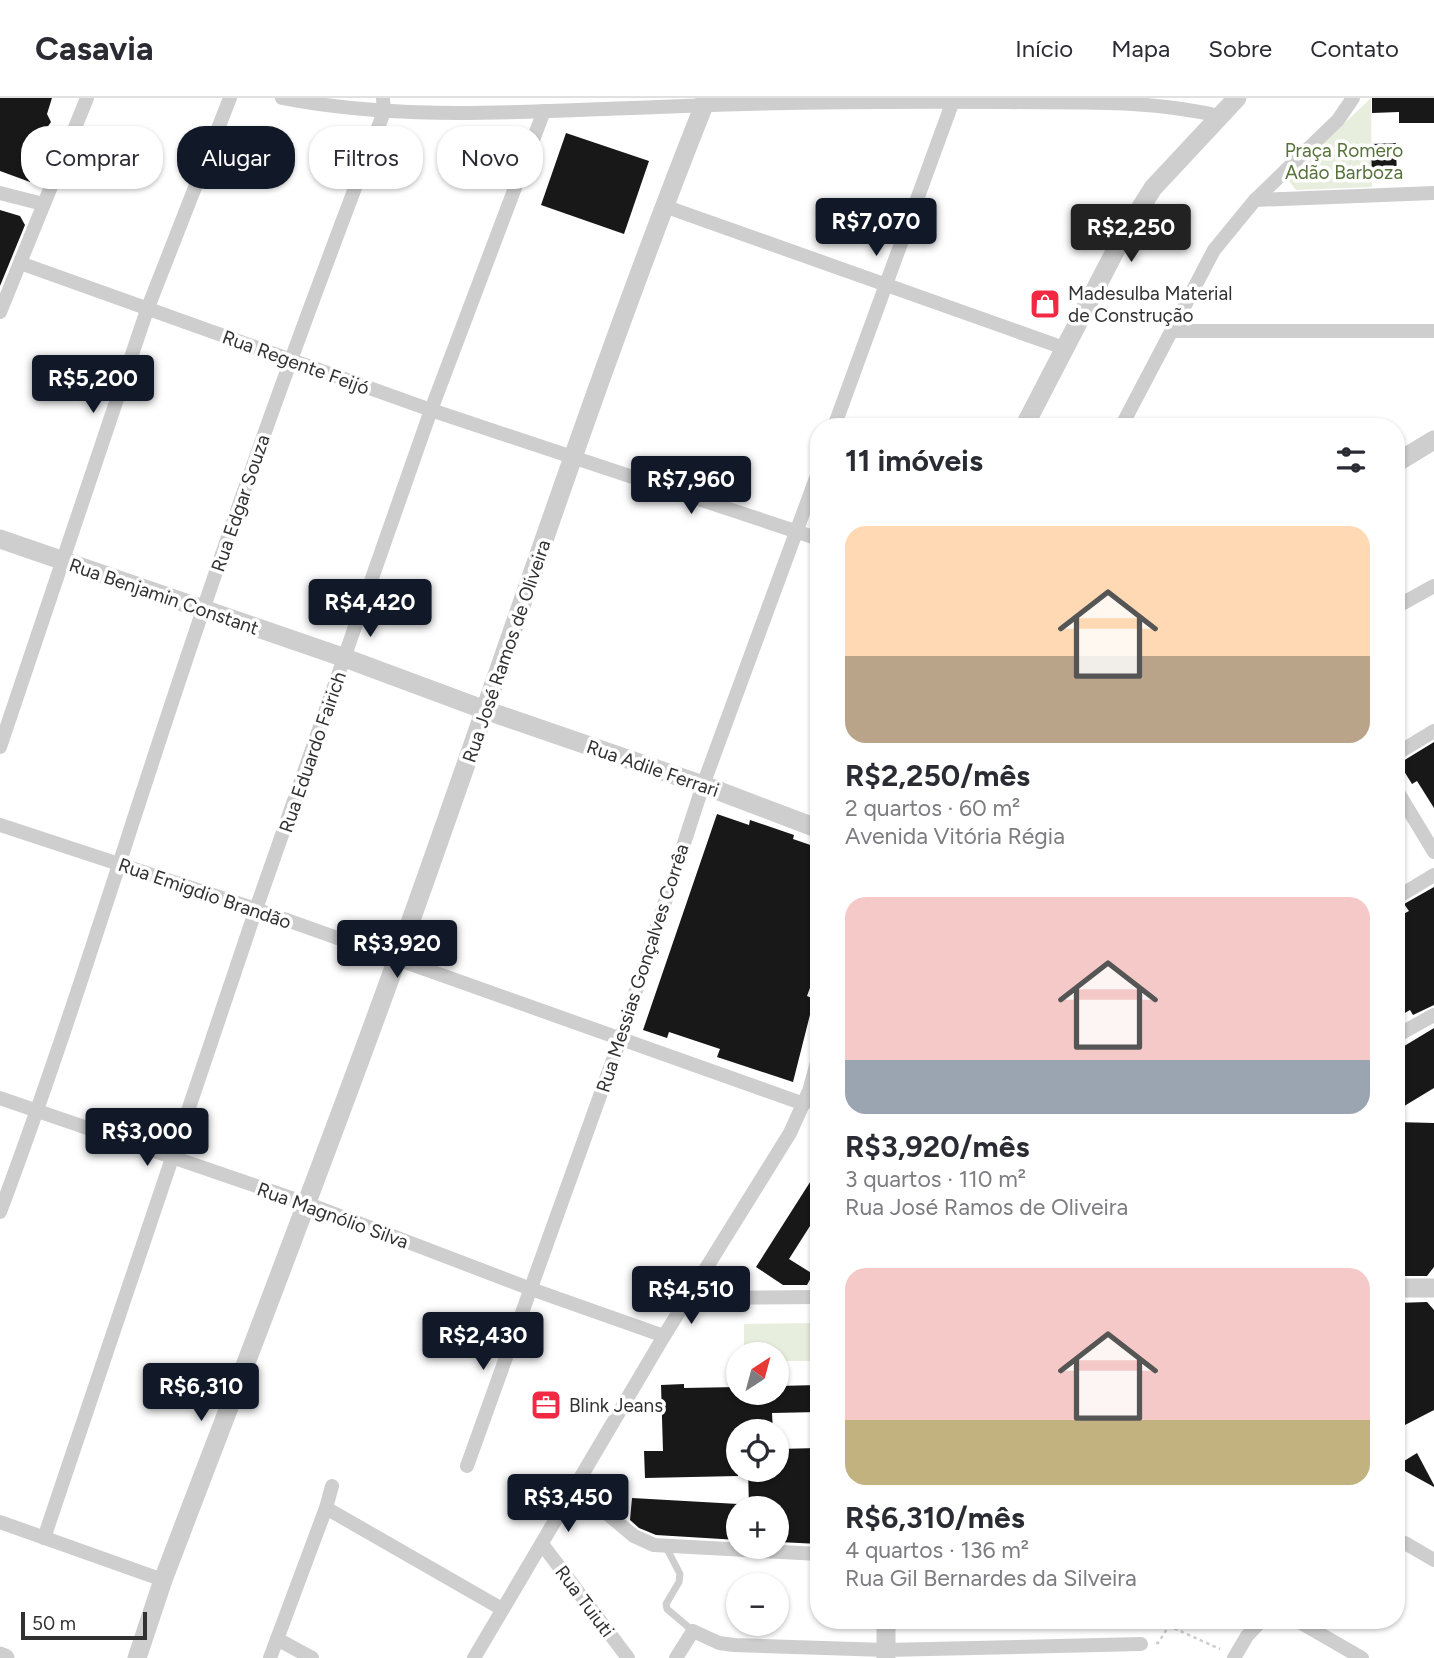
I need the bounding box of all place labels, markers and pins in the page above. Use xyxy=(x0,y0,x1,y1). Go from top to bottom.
pin: R$7,070 xyxy=(811,198,941,258)
pin: R$2,250 xyxy=(1066,204,1196,264)
place label: Madesulba Material de Construção xyxy=(1068,282,1232,327)
shop icon: Madesulba Material de Construção xyxy=(1028,287,1062,321)
pin: R$5,200 xyxy=(28,356,158,415)
pin: R$7,960 xyxy=(626,456,756,516)
pin: R$4,420 xyxy=(305,580,435,639)
pin: R$3,920 xyxy=(332,920,462,980)
pin: R$3,000 xyxy=(82,1108,212,1168)
pin: R$4,510 xyxy=(626,1266,756,1326)
pin: R$2,430 xyxy=(418,1312,548,1372)
pin: R$6,310 xyxy=(136,1364,266,1423)
office icon: Blink Jeans xyxy=(529,1388,563,1422)
place label: Blink Jeans xyxy=(569,1394,663,1417)
pin: R$3,450 xyxy=(503,1474,633,1534)

